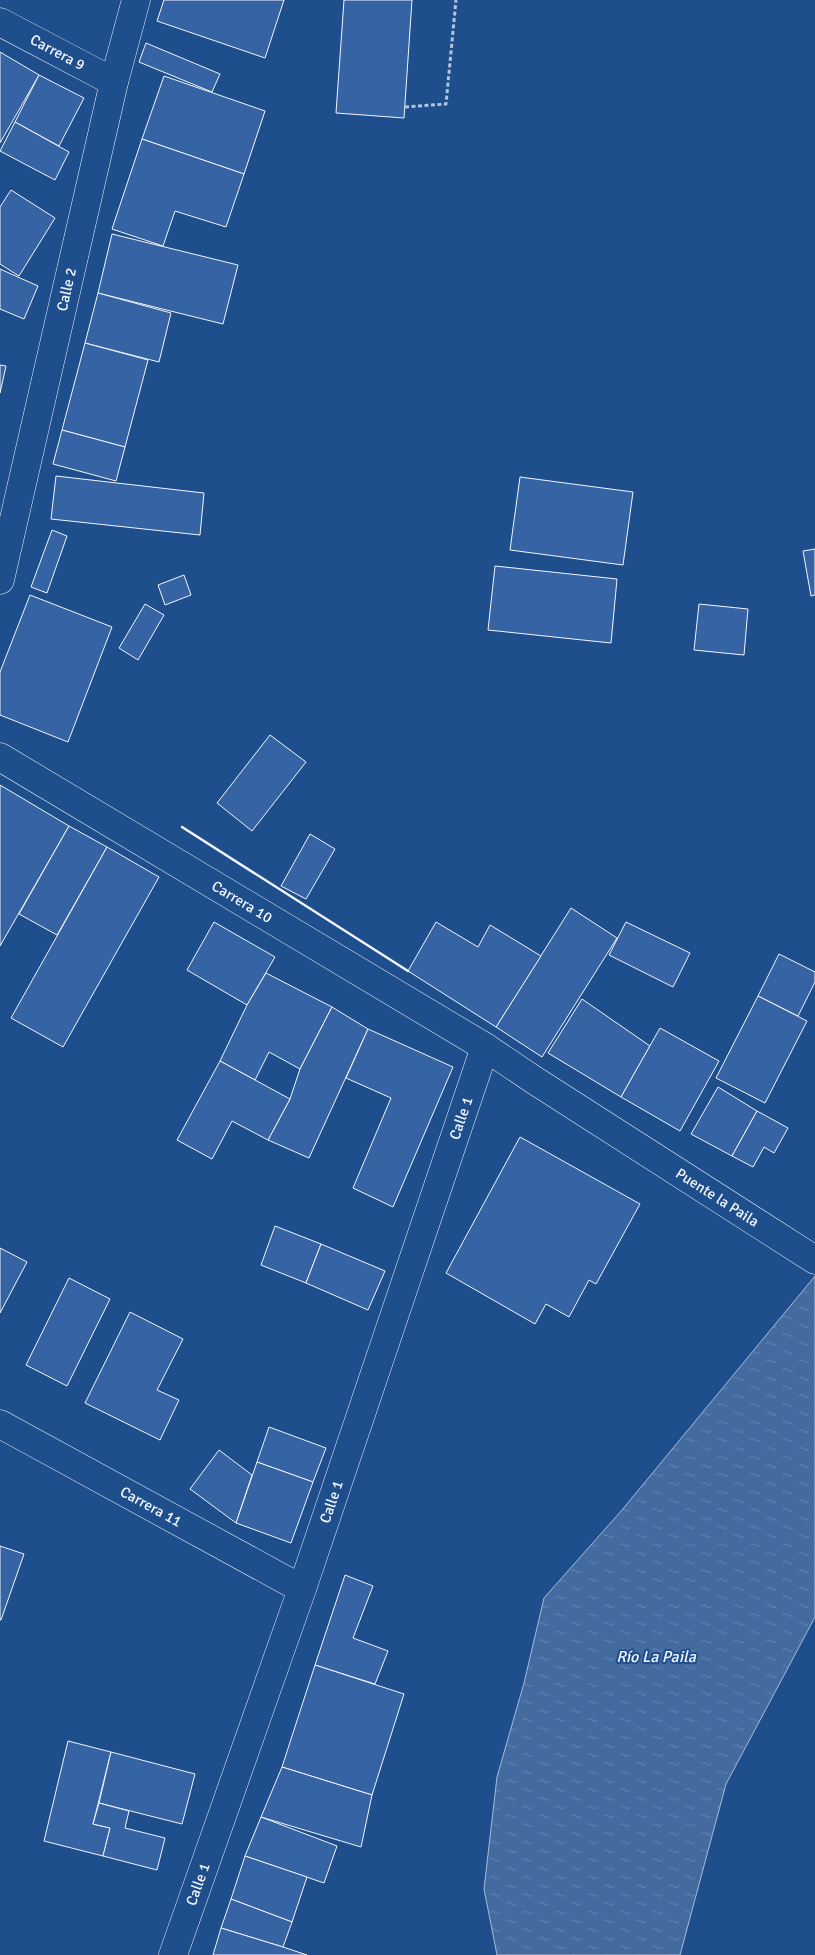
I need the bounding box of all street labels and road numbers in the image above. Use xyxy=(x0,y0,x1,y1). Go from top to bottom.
street label: Carrera 9 xyxy=(27,30,88,74)
street label: Calle 2 xyxy=(53,266,80,313)
street label: Carrera 10 xyxy=(208,877,276,927)
street label: Calle 1 xyxy=(445,1094,477,1142)
street label: Puente la Paila xyxy=(672,1164,762,1231)
street label: Calle 1 xyxy=(316,1478,347,1526)
street label: Carrera 11 xyxy=(117,1482,185,1531)
street label: Calle 1 xyxy=(182,1861,214,1908)

